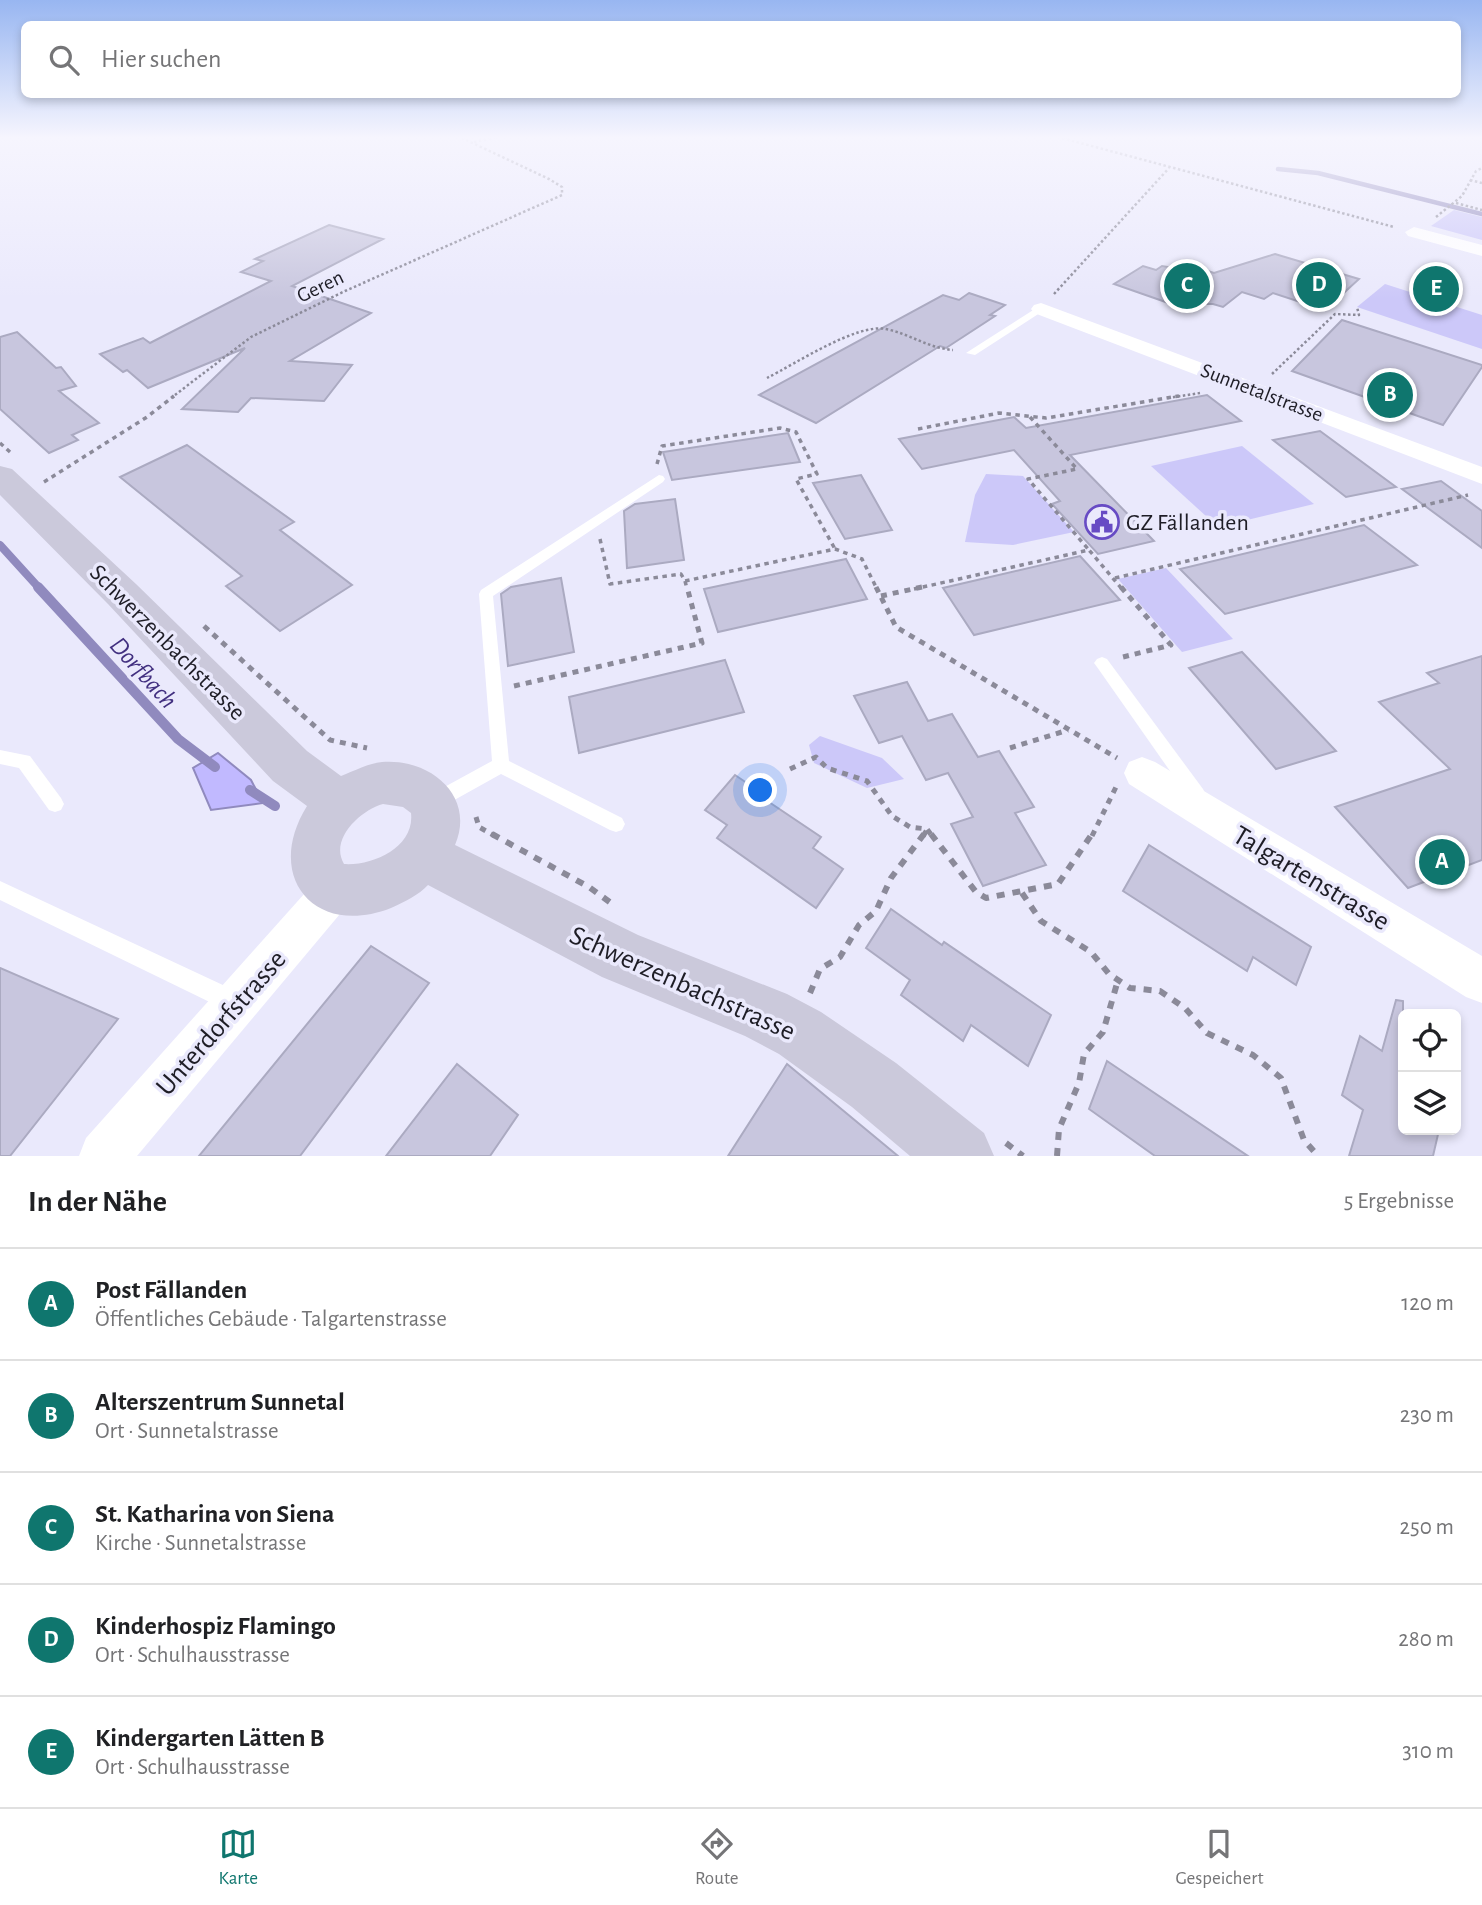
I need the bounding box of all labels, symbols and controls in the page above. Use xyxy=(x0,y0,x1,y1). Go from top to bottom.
search box xyxy=(21,21,1461,98)
icon: search xyxy=(45,41,83,79)
text: Hier suchen xyxy=(101,46,222,72)
pin: D xyxy=(1296,259,1342,311)
pin: C xyxy=(1164,260,1210,312)
pin: E xyxy=(1413,263,1459,315)
street label: Geren xyxy=(294,266,347,307)
street label: Sunnetalstrasse xyxy=(1198,360,1326,425)
pin: B xyxy=(1367,369,1413,421)
public building icon: GZ Fällanden xyxy=(1083,503,1121,541)
place label: GZ Fällanden xyxy=(1126,511,1249,535)
street label: Schwerzenbachstrasse xyxy=(85,560,250,725)
water label: Dorfbach xyxy=(105,632,182,713)
your location xyxy=(743,773,777,807)
street label: Talgartenstrasse xyxy=(1228,821,1394,936)
pin: A xyxy=(1419,836,1465,888)
street label: Schwerzenbachstrasse xyxy=(565,921,799,1046)
street label: Unterdorfstrasse xyxy=(151,945,292,1101)
map controls xyxy=(1398,1009,1461,1135)
button: locate xyxy=(1398,1009,1461,1072)
button: layers xyxy=(1398,1072,1461,1135)
text: In der Nähe xyxy=(28,1187,167,1217)
text: 5 Ergebnisse xyxy=(1344,1190,1454,1213)
text: Post Fällanden xyxy=(95,1277,247,1303)
text: A xyxy=(44,1292,58,1315)
text: 120 m xyxy=(1401,1292,1454,1315)
text: Öffentliches Gebäude · Talgartenstrasse xyxy=(95,1308,447,1331)
text: Alterszentrum Sunnetal xyxy=(95,1389,345,1415)
text: B xyxy=(44,1404,58,1427)
text: 230 m xyxy=(1400,1404,1454,1427)
text: Ort · Sunnetalstrasse xyxy=(95,1420,279,1443)
text: St. Katharina von Siena xyxy=(95,1501,335,1527)
text: C xyxy=(45,1516,57,1539)
text: 250 m xyxy=(1400,1516,1454,1539)
text: Kirche · Sunnetalstrasse xyxy=(95,1532,306,1555)
text: Kinderhospiz Flamingo xyxy=(95,1613,336,1639)
text: D xyxy=(43,1628,59,1651)
text: 280 m xyxy=(1398,1628,1454,1651)
text: Ort · Schulhausstrasse xyxy=(95,1644,290,1667)
text: Kindergarten Lätten B xyxy=(95,1725,325,1751)
text: E xyxy=(45,1740,57,1763)
text: 310 m xyxy=(1402,1740,1454,1763)
text: Ort · Schulhausstrasse xyxy=(95,1756,290,1779)
tab: Karte xyxy=(219,1825,258,1890)
tab: Route xyxy=(695,1825,738,1890)
tab: Gespeichert xyxy=(1175,1825,1263,1890)

